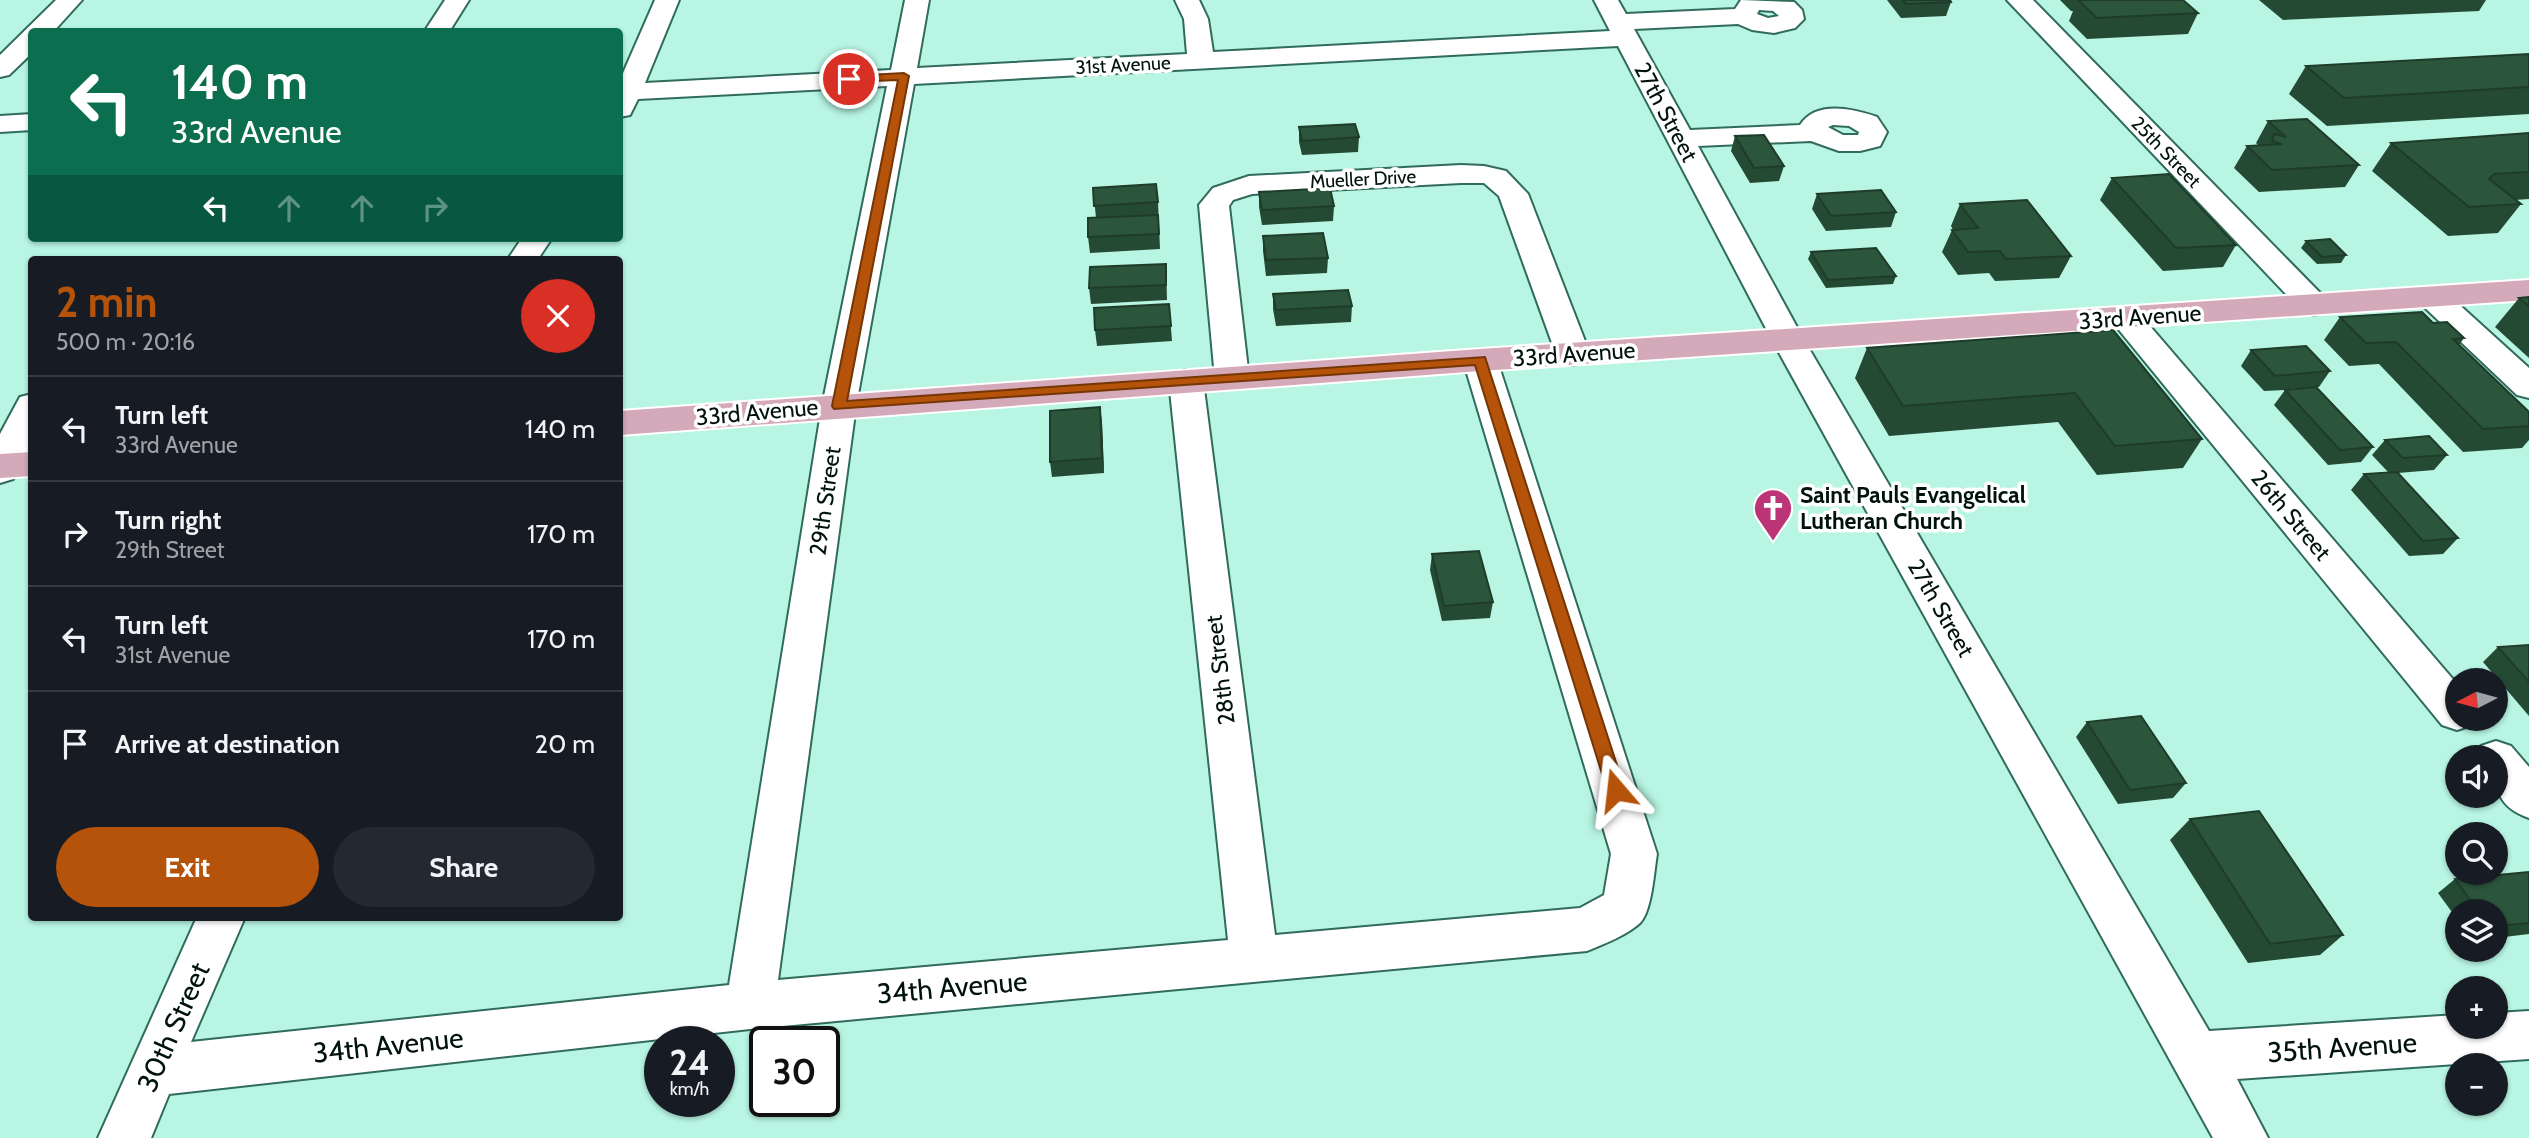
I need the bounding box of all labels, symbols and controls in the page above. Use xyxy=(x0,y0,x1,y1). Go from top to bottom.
pin xyxy=(819,49,879,109)
street label: 31st Avenue xyxy=(1075,51,1171,79)
text: 140 m xyxy=(171,52,308,111)
icon: left xyxy=(56,56,147,147)
street label: 27th Street xyxy=(1628,58,1704,167)
icon: arrive xyxy=(830,60,868,98)
text: 33rd Avenue xyxy=(171,112,342,151)
street label: 25th Street xyxy=(2126,112,2206,193)
street label: Mueller Drive xyxy=(1309,165,1417,193)
icon: left xyxy=(197,189,235,227)
icon: ahead xyxy=(270,189,308,227)
icon: ahead xyxy=(343,189,381,227)
icon: right xyxy=(416,189,454,227)
text: 2 min xyxy=(56,276,157,328)
button: close xyxy=(521,279,595,353)
street label: 33rd Avenue xyxy=(2078,299,2202,335)
text: 500 m · 20:16 xyxy=(56,328,195,356)
street label: 33rd Avenue xyxy=(1512,336,1636,372)
street label: 33rd Avenue xyxy=(695,393,820,431)
text: Turn left xyxy=(115,399,208,431)
icon: left xyxy=(56,410,94,448)
text: 140 m xyxy=(525,413,595,445)
text: 33rd Avenue xyxy=(115,431,238,459)
street label: 29th Street xyxy=(804,445,847,557)
street label: 26th Street xyxy=(2245,464,2337,566)
place label: Saint Pauls Evangelical Lutheran Church xyxy=(1800,481,2026,535)
church icon: Saint Pauls Evangelical Lutheran Church xyxy=(1752,487,1794,542)
text: Turn right xyxy=(115,504,221,536)
icon: right xyxy=(56,515,94,553)
text: 170 m xyxy=(527,518,595,550)
text: 29th Street xyxy=(115,536,225,564)
street label: 27th Street xyxy=(1902,554,1980,662)
text: Turn left xyxy=(115,609,208,641)
street label: 28th Street xyxy=(1199,613,1241,727)
icon: left xyxy=(56,620,94,658)
text: 170 m xyxy=(527,623,595,655)
text: 31st Avenue xyxy=(115,641,230,669)
north arrow xyxy=(2445,668,2508,732)
map controls xyxy=(2445,668,2508,1116)
icon: arrive xyxy=(56,725,94,763)
text: Arrive at destination xyxy=(115,728,340,760)
text: 20 m xyxy=(535,728,595,760)
button: sound xyxy=(2445,745,2508,808)
position arrow xyxy=(1579,753,1653,827)
button: search xyxy=(2445,822,2508,885)
button: Exit xyxy=(56,827,319,907)
button: Share xyxy=(333,827,595,907)
button: layers xyxy=(2445,899,2508,962)
street label: 30th Street xyxy=(129,957,217,1097)
street label: 34th Avenue xyxy=(875,963,1029,1011)
button: + xyxy=(2445,976,2508,1039)
street label: 34th Avenue xyxy=(311,1020,465,1070)
street label: 35th Avenue xyxy=(2266,1025,2418,1069)
speed limit sign: 30 xyxy=(749,1026,840,1117)
text: 24 xyxy=(669,1041,710,1084)
button: − xyxy=(2445,1053,2508,1116)
text: km/h xyxy=(670,1078,709,1100)

